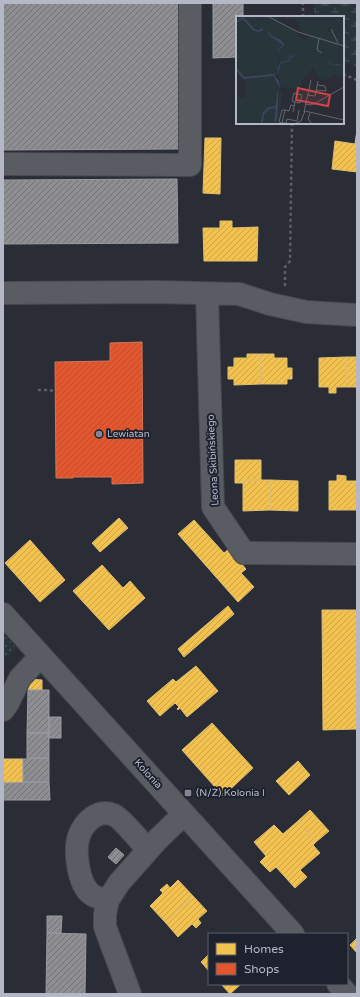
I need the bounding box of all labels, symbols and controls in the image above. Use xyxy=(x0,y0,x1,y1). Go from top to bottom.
inset map xyxy=(236,16,344,124)
street label: Leona Skibińskiego xyxy=(205,414,221,506)
place label: Lewiatan xyxy=(107,428,150,440)
marker: Lewiatan xyxy=(94,429,104,439)
street label: Kolonia xyxy=(132,757,164,791)
place label: (N/Ż) Kolonia I xyxy=(196,787,265,799)
marker: (N/Ż) Kolonia I xyxy=(183,788,193,798)
legend xyxy=(208,933,348,985)
text: Homes xyxy=(244,942,284,956)
text: Shops xyxy=(244,962,279,976)

